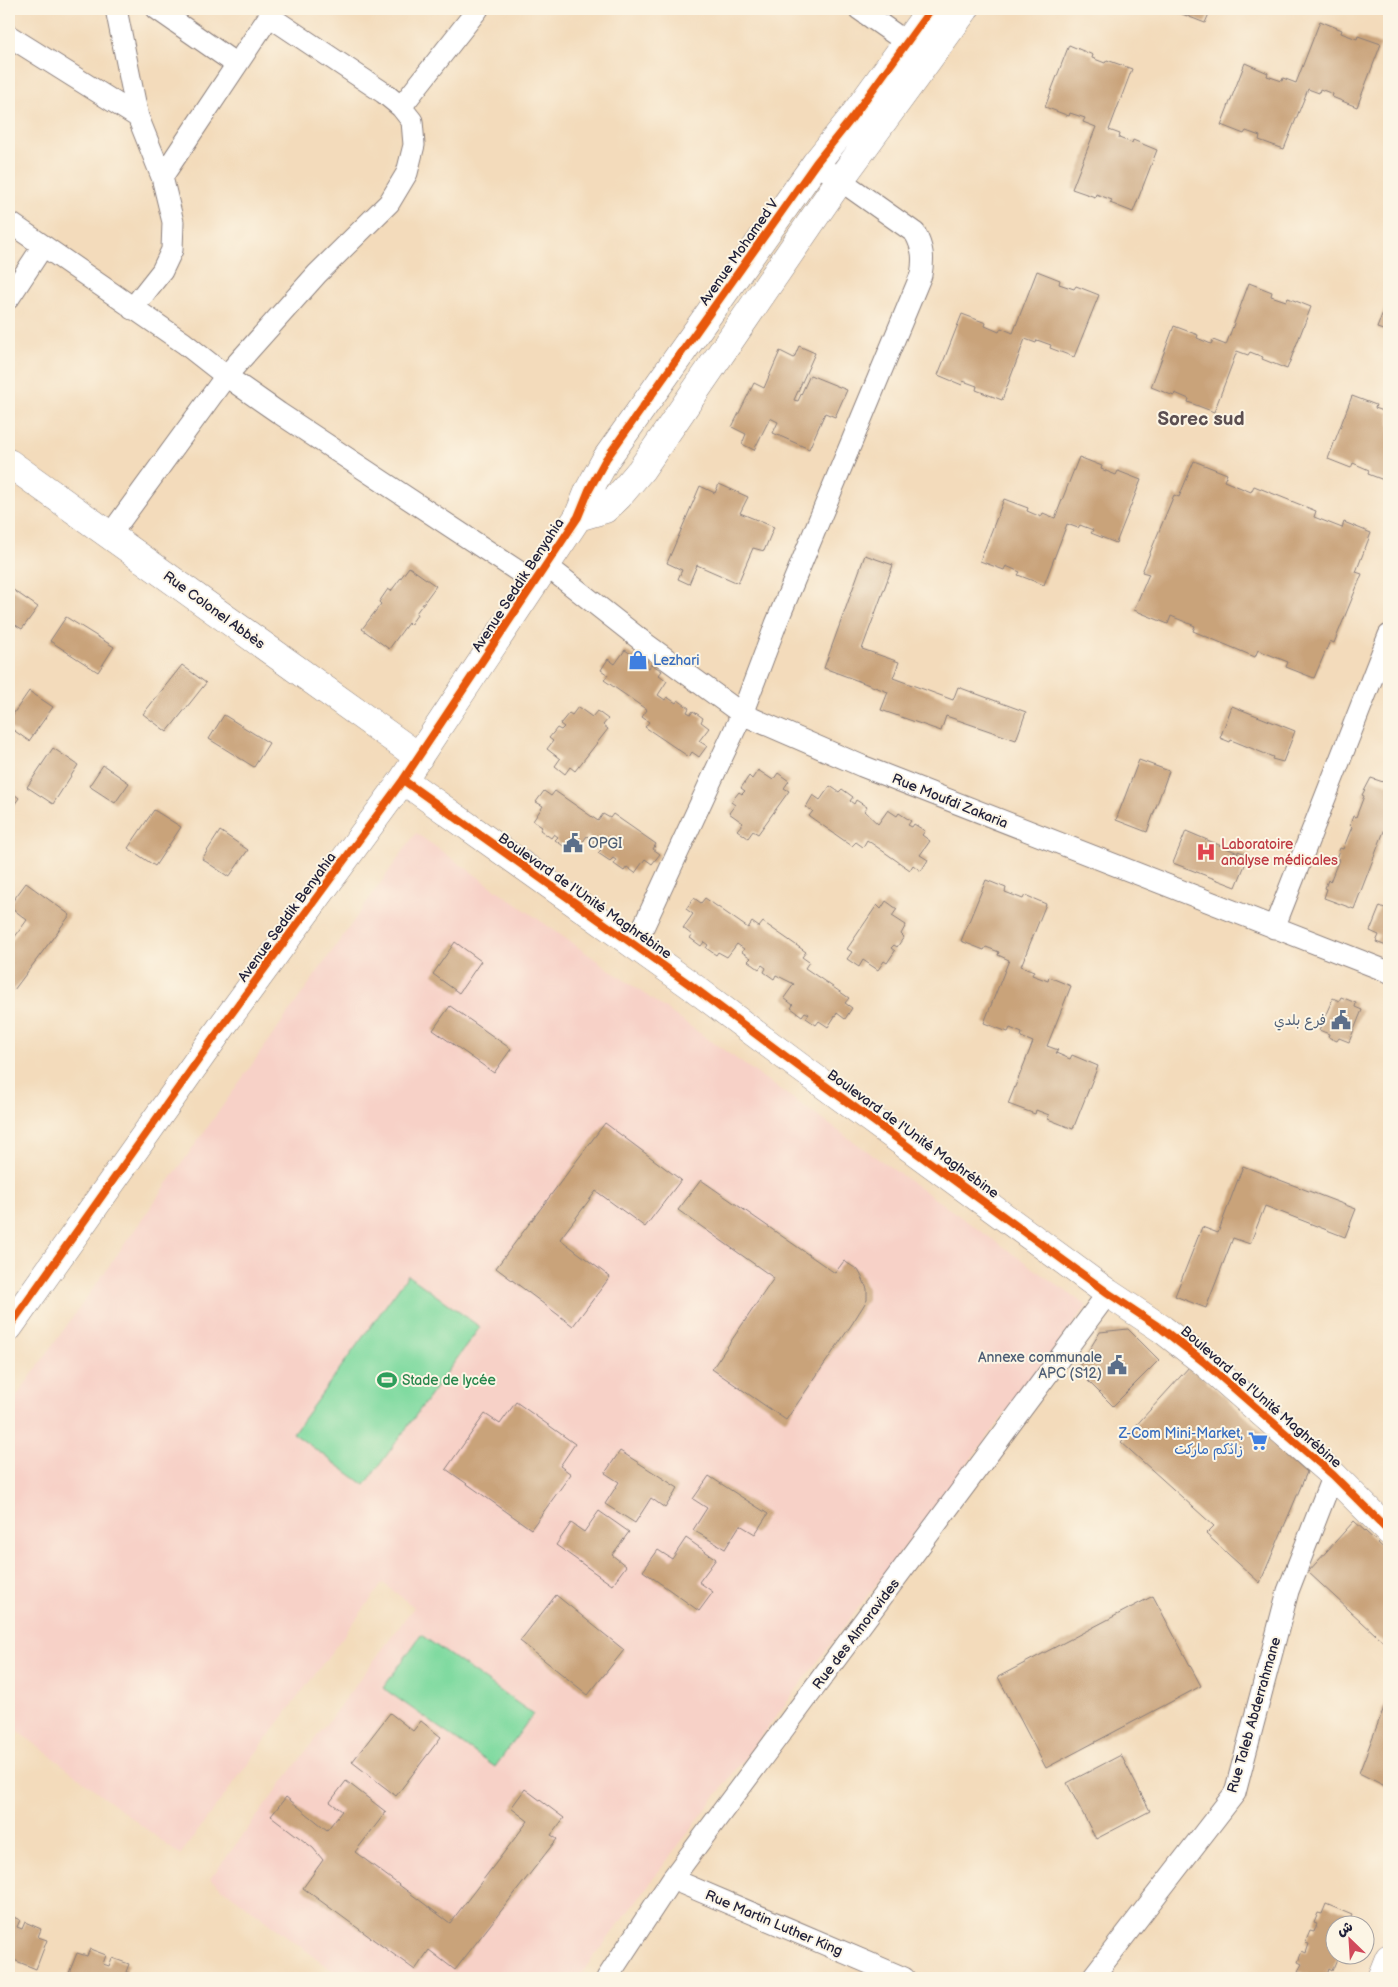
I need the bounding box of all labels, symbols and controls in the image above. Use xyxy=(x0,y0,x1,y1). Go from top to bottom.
street label: Avenue Mohamed V xyxy=(696,195,782,309)
district label: Sorec sud xyxy=(1157,408,1245,431)
street label: Avenue Seddik Benyahia xyxy=(468,515,568,655)
street label: Rue Colonel Abbès xyxy=(160,567,268,653)
shop icon: Lezhari xyxy=(627,649,649,671)
place label: Lezhari xyxy=(653,652,700,669)
street label: Rue Moufdi Zakaria xyxy=(889,770,1011,832)
street label: Boulevard de l'Unité Maghrébine xyxy=(495,829,675,963)
public building icon: OPGI xyxy=(562,832,584,854)
place label: OPGI xyxy=(588,835,622,852)
place label: Laboratoire analyse médicales xyxy=(1221,836,1338,869)
hospital icon: Laboratoire analyse médicales xyxy=(1195,841,1217,863)
street label: Avenue Seddik Benyahia xyxy=(234,849,340,985)
public building icon: فرع بلدي xyxy=(1330,1009,1352,1031)
place label: فرع بلدي xyxy=(1274,1012,1326,1031)
street label: Boulevard de l'Unité Maghrébine xyxy=(824,1066,1002,1202)
street label: Boulevard de l'Unité Maghrébine xyxy=(1177,1322,1345,1472)
place label: Annexe communale APC (S12) xyxy=(978,1349,1102,1382)
public building icon: Annexe communale APC (S12) xyxy=(1106,1354,1128,1376)
sports icon: Stade de lycée xyxy=(376,1369,398,1391)
place label: Stade de lycée xyxy=(402,1372,496,1389)
place label: Z-Com Mini-Market, زادُكم ماركت xyxy=(1118,1425,1243,1460)
supermarket icon: Z-Com Mini-Market, زادُكم ماركت xyxy=(1247,1430,1269,1452)
street label: Rue des Almoravides xyxy=(809,1575,903,1693)
street label: Rue Taleb Abderrahmane xyxy=(1224,1635,1284,1795)
street label: Rue Martin Luther King xyxy=(703,1886,845,1960)
north arrow xyxy=(1326,1914,1376,1964)
text: ش xyxy=(1334,1918,1355,1940)

